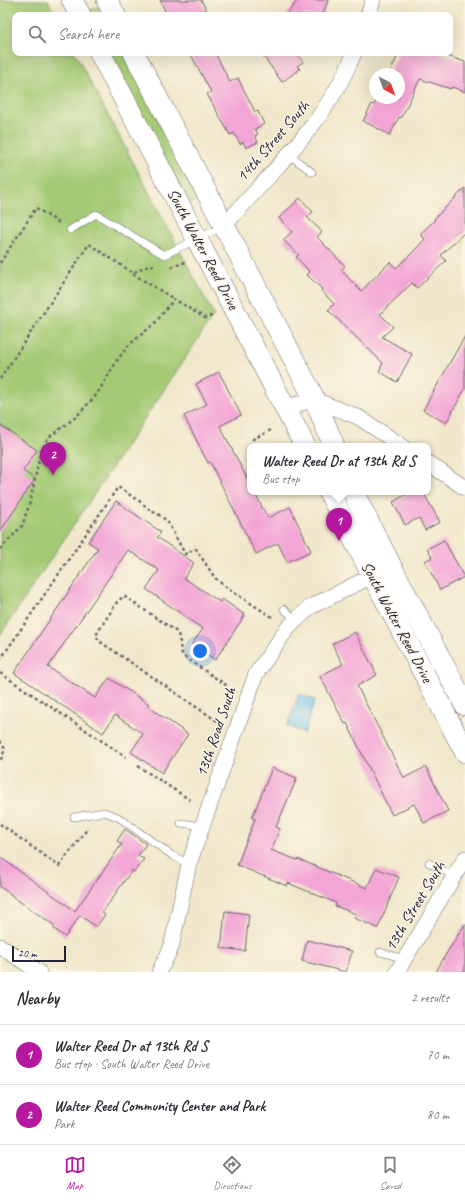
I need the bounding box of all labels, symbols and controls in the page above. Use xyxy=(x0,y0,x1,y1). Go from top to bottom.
search box xyxy=(12,12,453,56)
icon: search xyxy=(26,23,48,45)
text: Search here xyxy=(58,25,119,44)
north arrow xyxy=(369,68,405,104)
street label: 14th Street South xyxy=(232,95,315,186)
street label: South Walter Reed Drive xyxy=(163,185,244,314)
pin: 2 xyxy=(40,442,66,475)
popup xyxy=(247,443,431,495)
text: Walter Reed Dr at 13th Rd S xyxy=(262,452,416,471)
text: Bus stop xyxy=(262,471,300,487)
pin: 1 xyxy=(326,508,352,541)
street label: South Walter Reed Drive xyxy=(357,558,438,687)
your location xyxy=(190,641,210,661)
street label: 13th Road South xyxy=(191,684,241,779)
street label: 13th Street South xyxy=(380,856,450,955)
scale bar xyxy=(12,944,66,963)
text: 20 m xyxy=(18,946,37,960)
text: Nearby xyxy=(16,988,59,1009)
text: 2 results xyxy=(411,990,449,1006)
text: Walter Reed Dr at 13th Rd S xyxy=(54,1037,208,1056)
text: 1 xyxy=(26,1047,32,1063)
text: 70 m xyxy=(427,1047,449,1063)
text: Bus stop · South Walter Reed Drive xyxy=(54,1056,209,1072)
text: Walter Reed Community Center and Park xyxy=(54,1097,265,1116)
text: 2 xyxy=(26,1107,32,1123)
text: 80 m xyxy=(427,1107,449,1123)
text: Park xyxy=(54,1116,75,1132)
tab: Map xyxy=(64,1154,86,1192)
tab: Directions xyxy=(213,1154,252,1192)
tab: Saved xyxy=(379,1154,401,1192)

